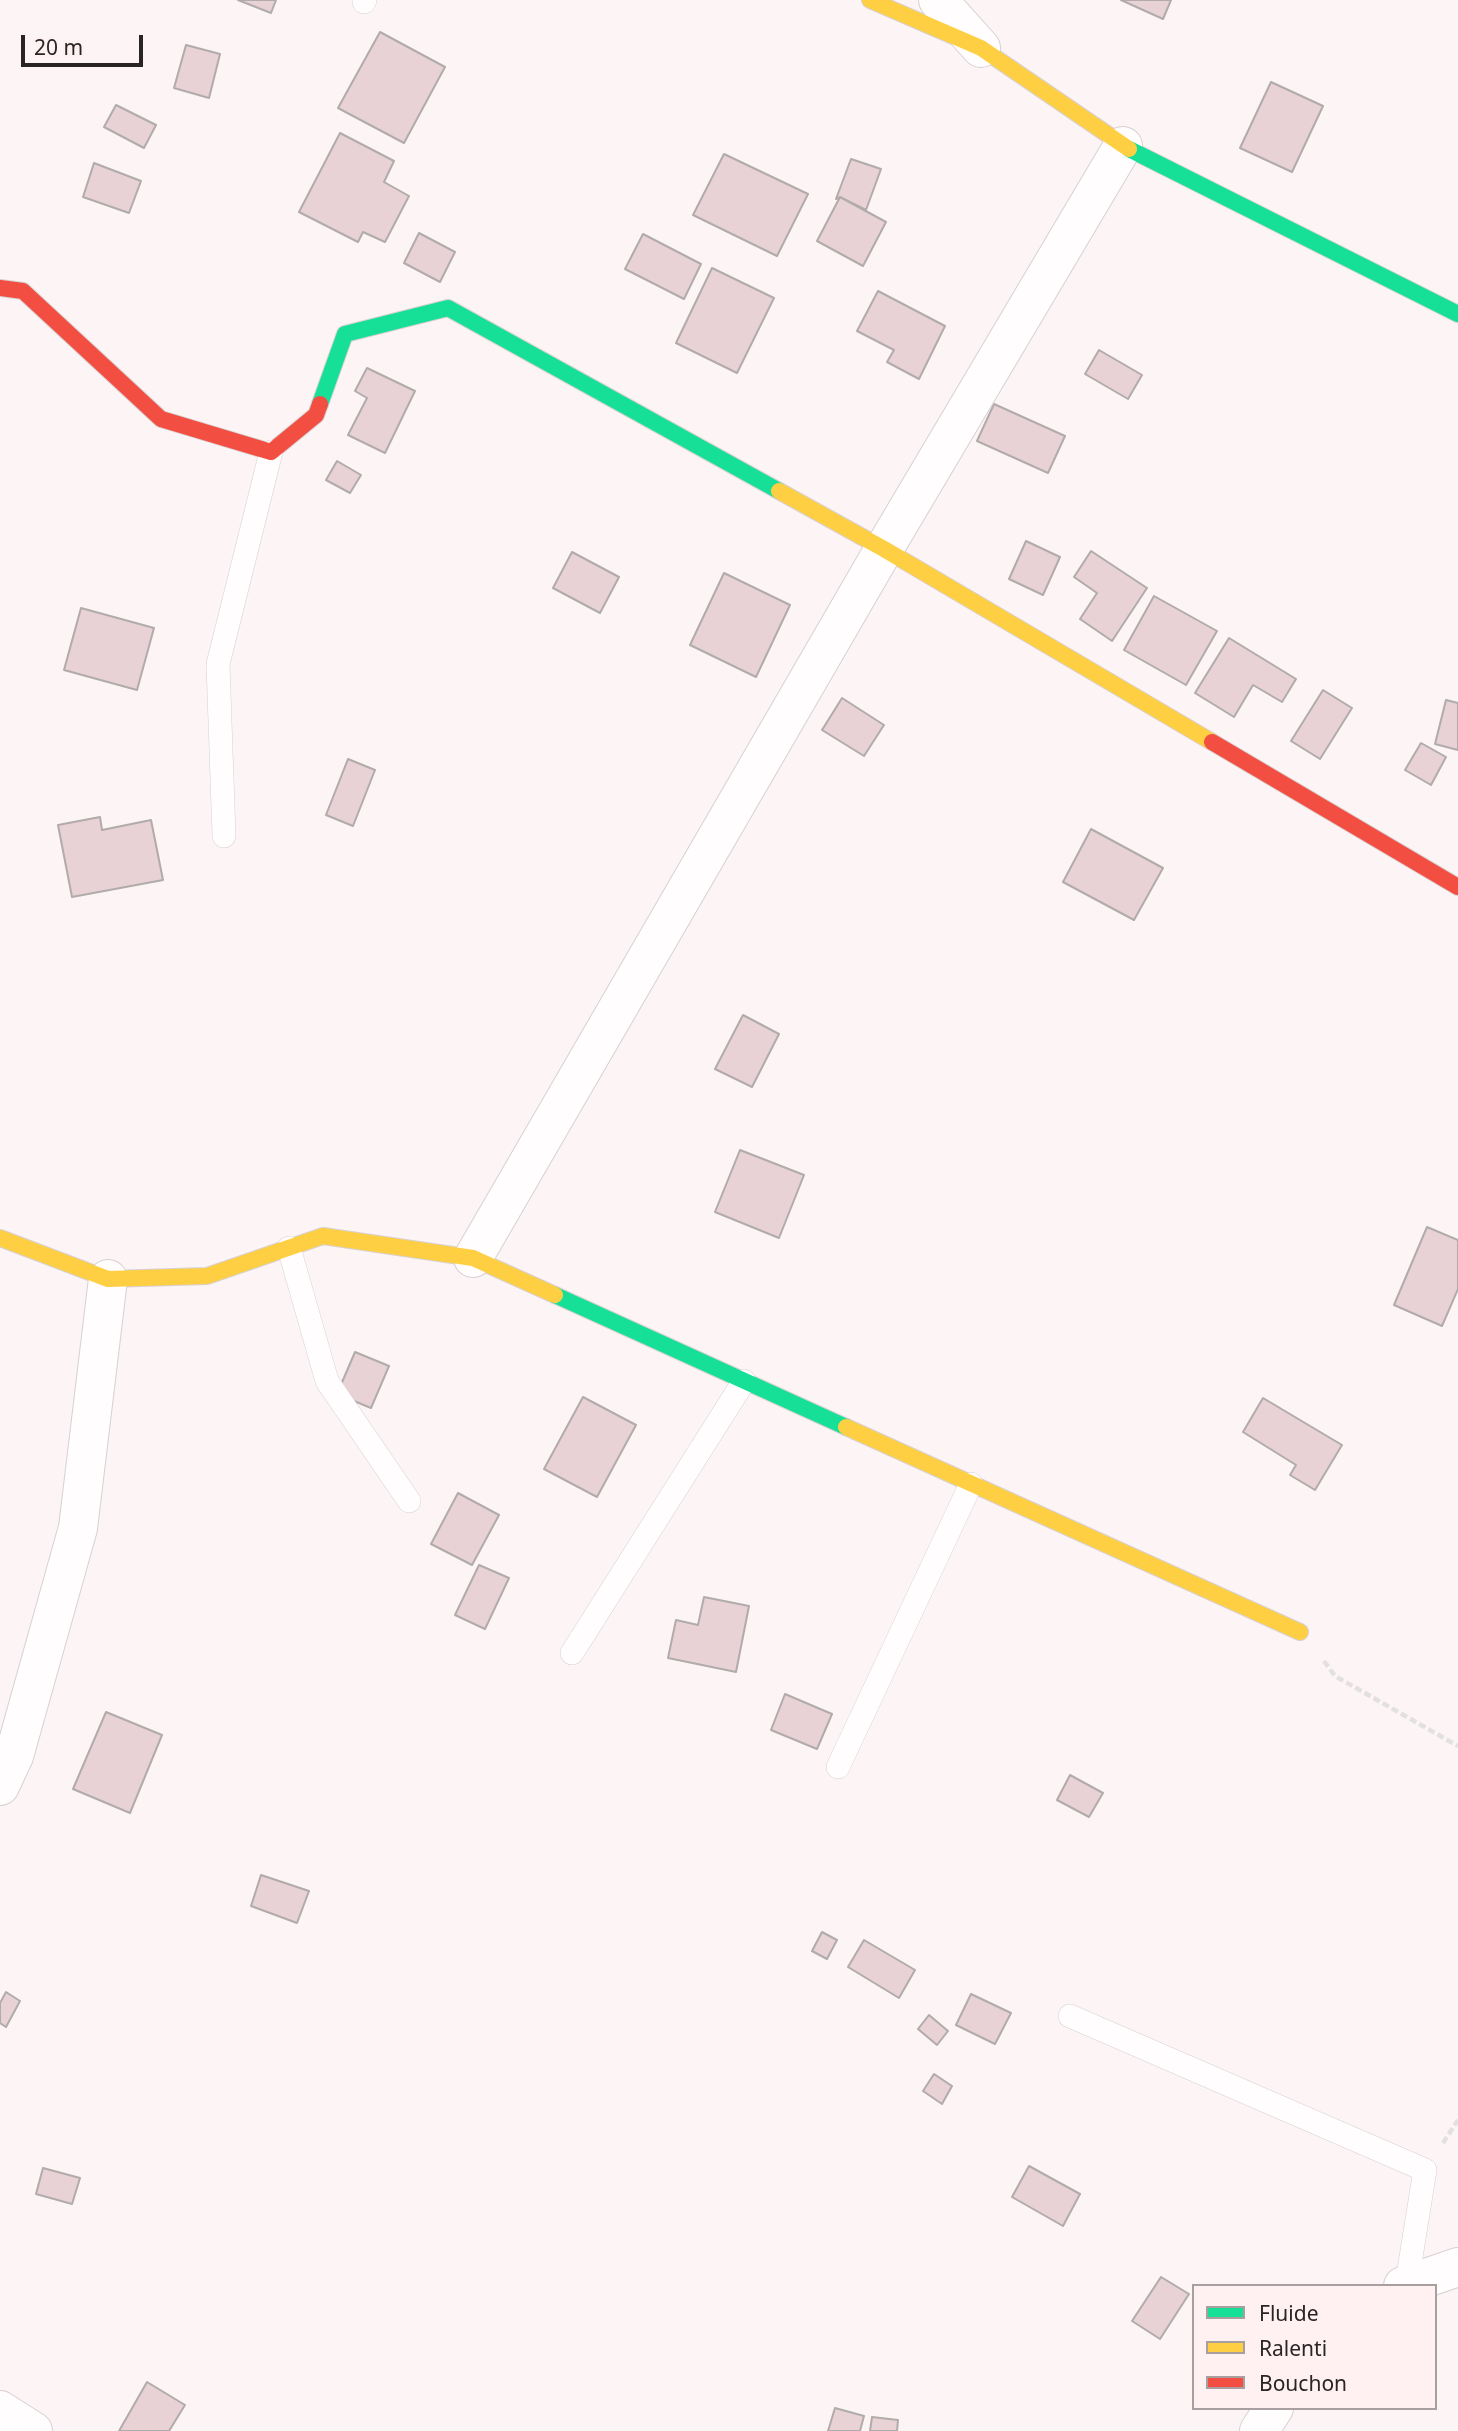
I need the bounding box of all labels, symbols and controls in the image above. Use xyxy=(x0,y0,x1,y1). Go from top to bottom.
scale bar xyxy=(24,21,147,65)
text: 20 m xyxy=(34,33,83,61)
legend xyxy=(1192,2284,1437,2410)
text: Fluide xyxy=(1259,2299,1318,2327)
text: Ralenti xyxy=(1259,2334,1327,2362)
text: Bouchon xyxy=(1259,2369,1347,2397)

